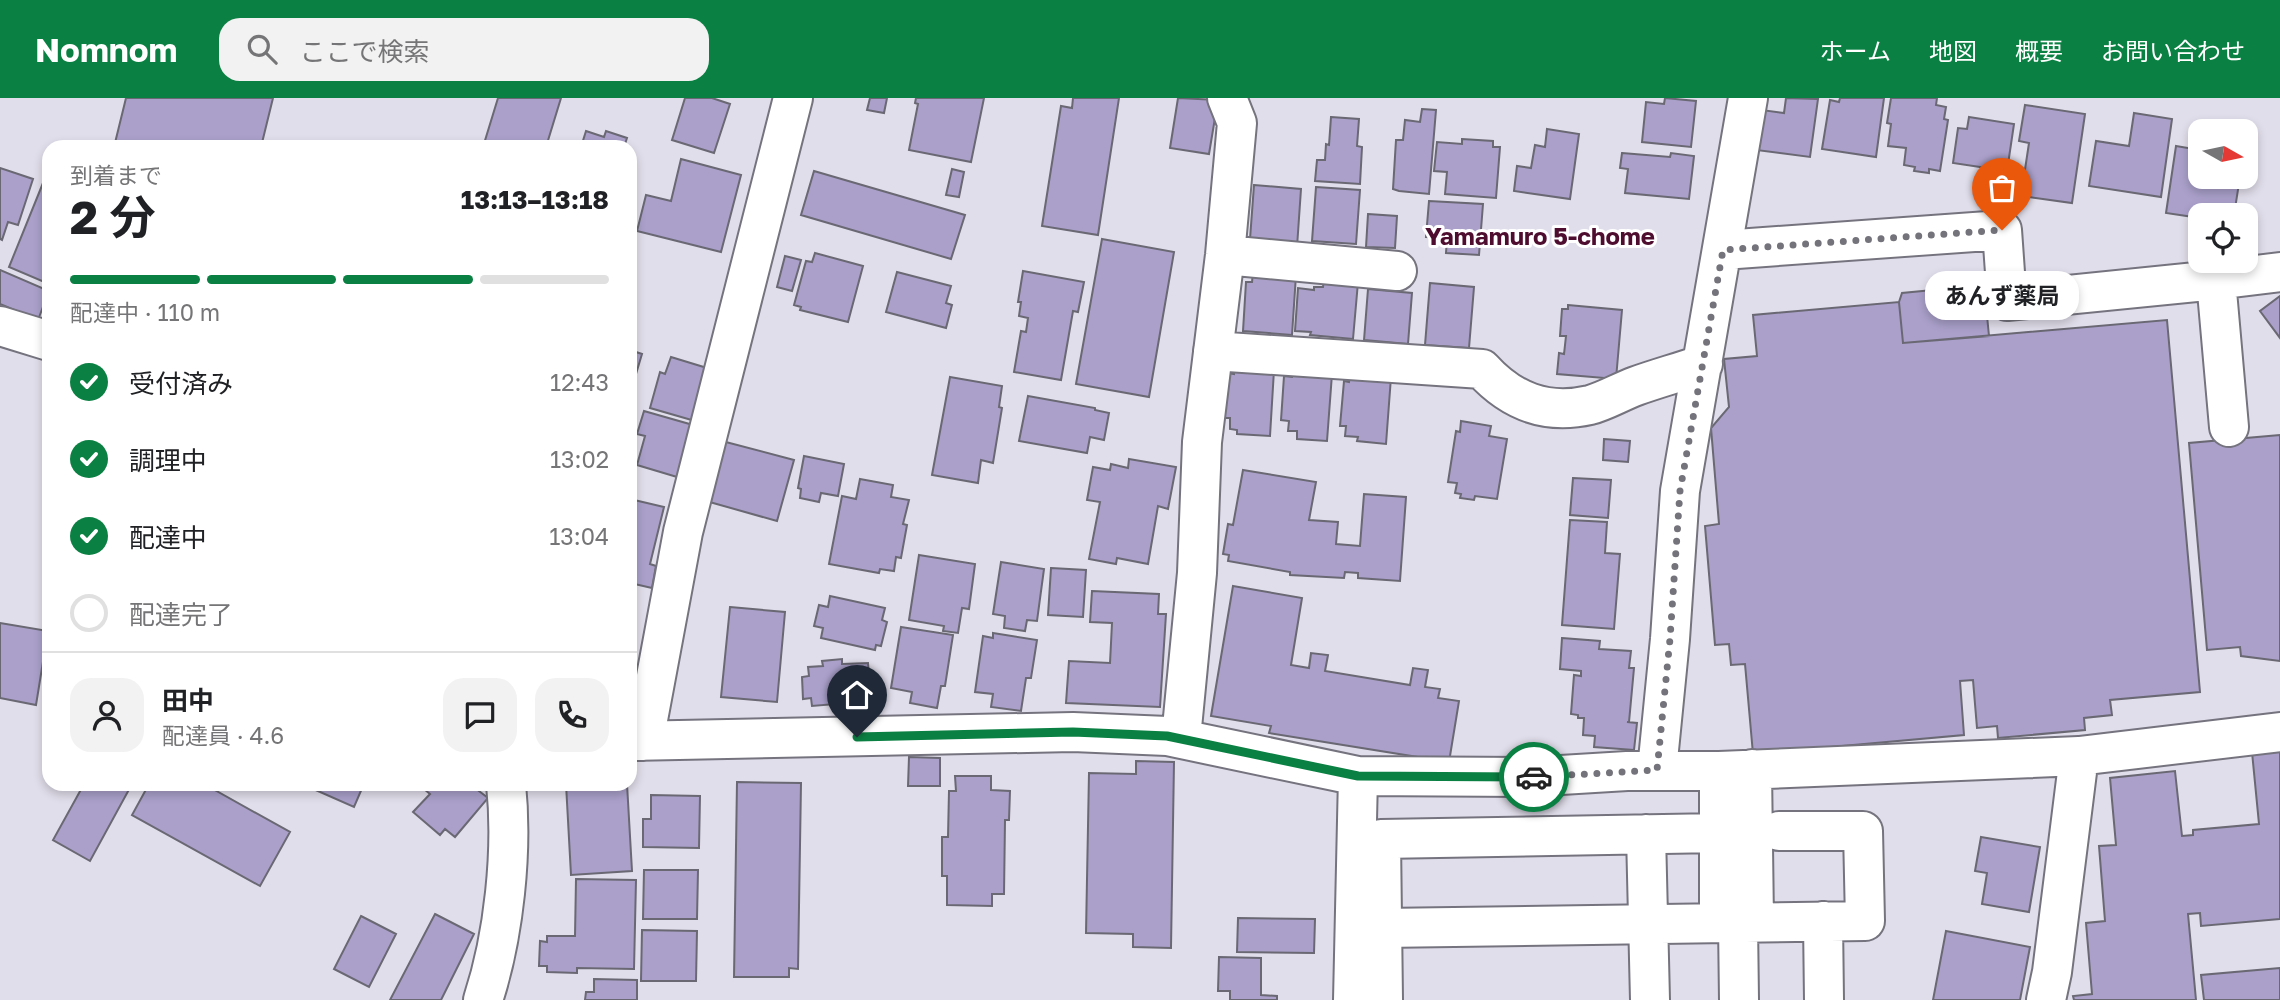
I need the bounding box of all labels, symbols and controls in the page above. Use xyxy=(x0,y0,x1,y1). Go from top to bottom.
search box xyxy=(219,18,709,81)
text: Nomnom xyxy=(35,30,177,69)
icon: search xyxy=(243,30,281,68)
text: ここで検索 xyxy=(299,36,429,67)
text: ホーム xyxy=(1820,36,1891,65)
text: 地図 xyxy=(1929,36,1977,65)
text: 概要 xyxy=(2015,36,2063,65)
text: お問い合わせ xyxy=(2101,36,2245,65)
north arrow xyxy=(2188,119,2258,189)
map controls xyxy=(2188,119,2258,273)
pin xyxy=(1972,158,2032,230)
text: 到着まで xyxy=(70,161,162,189)
icon: bag xyxy=(1983,169,2021,207)
text: 13:13–13:18 xyxy=(461,184,609,215)
text: 2 分 xyxy=(70,189,156,244)
button: locate xyxy=(2188,203,2258,273)
district label: Yamamuro 5-chome xyxy=(1425,221,1655,250)
callout: あんず薬局 xyxy=(1925,272,2079,321)
text: あんず薬局 xyxy=(1945,281,2060,309)
text: 配達中 · 110 m xyxy=(70,298,220,326)
icon: check xyxy=(70,363,108,401)
text: 受付済み xyxy=(129,368,233,399)
text: 12:43 xyxy=(550,368,609,396)
icon: check xyxy=(70,440,108,478)
text: 調理中 xyxy=(129,445,207,476)
text: 13:02 xyxy=(550,445,609,473)
icon: check xyxy=(70,517,108,555)
text: 配達中 xyxy=(129,522,207,553)
text: 13:04 xyxy=(549,522,609,550)
text: 配達完了 xyxy=(129,599,233,630)
pin xyxy=(827,665,887,737)
icon: home xyxy=(838,676,876,714)
button: person xyxy=(70,678,144,752)
button: chat xyxy=(443,678,517,752)
button: phone xyxy=(535,678,609,752)
text: 田中 xyxy=(162,685,214,716)
text: 配達員 · 4.6 xyxy=(162,721,284,749)
courier xyxy=(1499,742,1569,812)
icon: car xyxy=(1515,758,1553,796)

